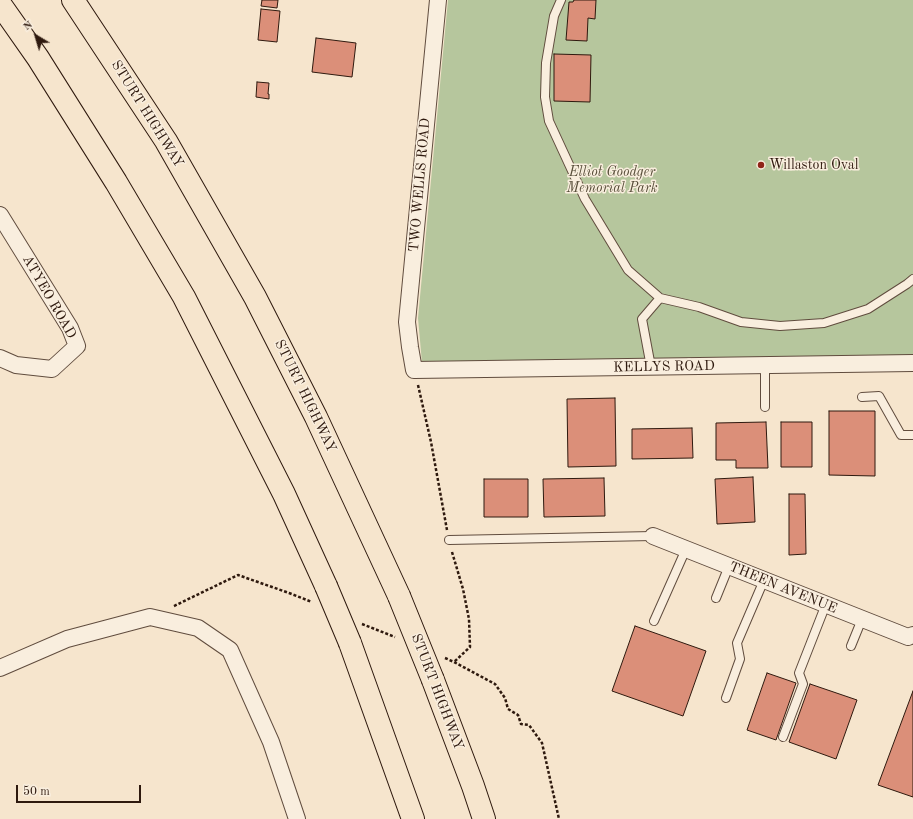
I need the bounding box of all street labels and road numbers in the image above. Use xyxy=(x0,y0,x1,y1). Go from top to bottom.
street label: STURT HIGHWAY xyxy=(107,57,187,171)
street label: TWO WELLS ROAD xyxy=(406,117,434,253)
street label: ATYEO ROAD xyxy=(18,252,80,342)
street label: STURT HIGHWAY xyxy=(270,337,340,455)
street label: KELLYS ROAD xyxy=(613,358,715,376)
street label: THEEN AVENUE xyxy=(726,559,840,617)
street label: STURT HIGHWAY xyxy=(407,631,467,753)

